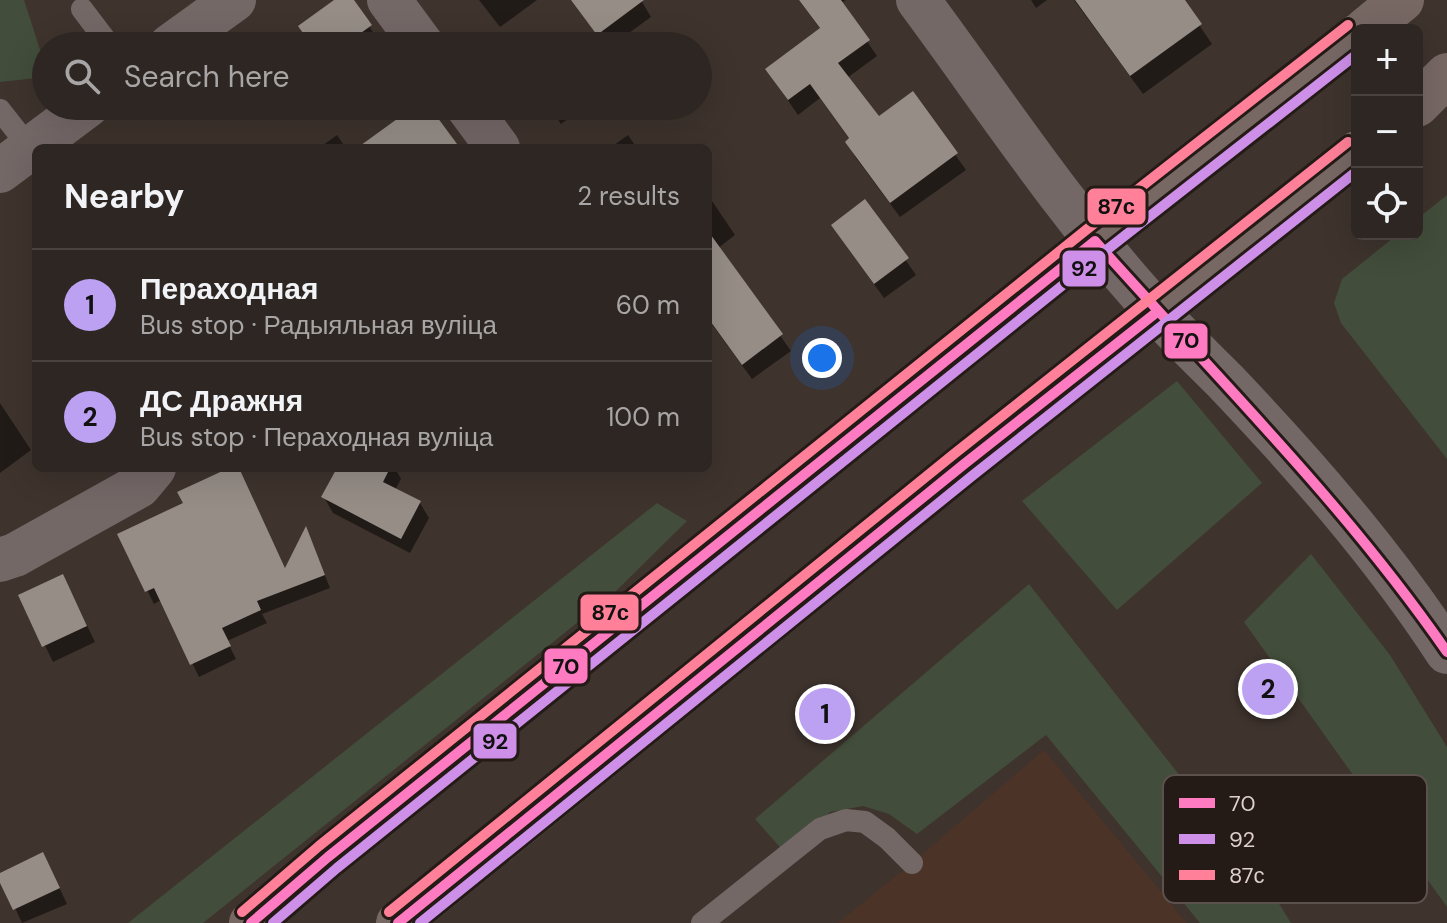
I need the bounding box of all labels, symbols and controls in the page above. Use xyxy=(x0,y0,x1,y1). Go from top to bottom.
map controls xyxy=(1351,24,1423,240)
button: + xyxy=(1351,24,1423,96)
search box xyxy=(32,32,712,120)
icon: search xyxy=(60,54,104,98)
text: Search here xyxy=(124,57,290,96)
button: − xyxy=(1351,96,1423,168)
button: locate xyxy=(1351,168,1423,240)
text: Nearby xyxy=(64,174,184,219)
text: 2 results xyxy=(577,179,680,213)
line badge: 87с xyxy=(1086,187,1147,226)
text: 87с xyxy=(1097,192,1135,221)
line badge: 92 xyxy=(1061,249,1107,288)
text: 92 xyxy=(1071,254,1097,283)
text: Пераходная xyxy=(140,269,318,308)
text: 1 xyxy=(85,288,95,322)
text: 60 m xyxy=(616,288,680,322)
text: Bus stop · Радыяльная вуліца xyxy=(140,308,497,342)
line badge: 70 xyxy=(1163,322,1209,360)
text: 70 xyxy=(1172,326,1200,355)
your location xyxy=(802,338,842,378)
text: ДС Дражня xyxy=(140,381,303,420)
text: 2 xyxy=(82,400,98,434)
text: 100 m xyxy=(606,400,680,434)
text: Bus stop · Пераходная вуліца xyxy=(140,420,493,454)
line badge: 87с xyxy=(579,593,640,632)
text: 87с xyxy=(591,598,629,627)
line badge: 70 xyxy=(543,647,589,685)
text: 70 xyxy=(552,652,580,681)
pin: 2 xyxy=(1242,659,1294,719)
pin: 1 xyxy=(799,684,851,744)
line badge: 92 xyxy=(472,722,518,760)
text: 92 xyxy=(482,727,508,756)
legend xyxy=(1163,775,1427,903)
text: 70 xyxy=(1229,789,1256,818)
text: 92 xyxy=(1229,825,1255,854)
text: 87с xyxy=(1229,861,1265,890)

